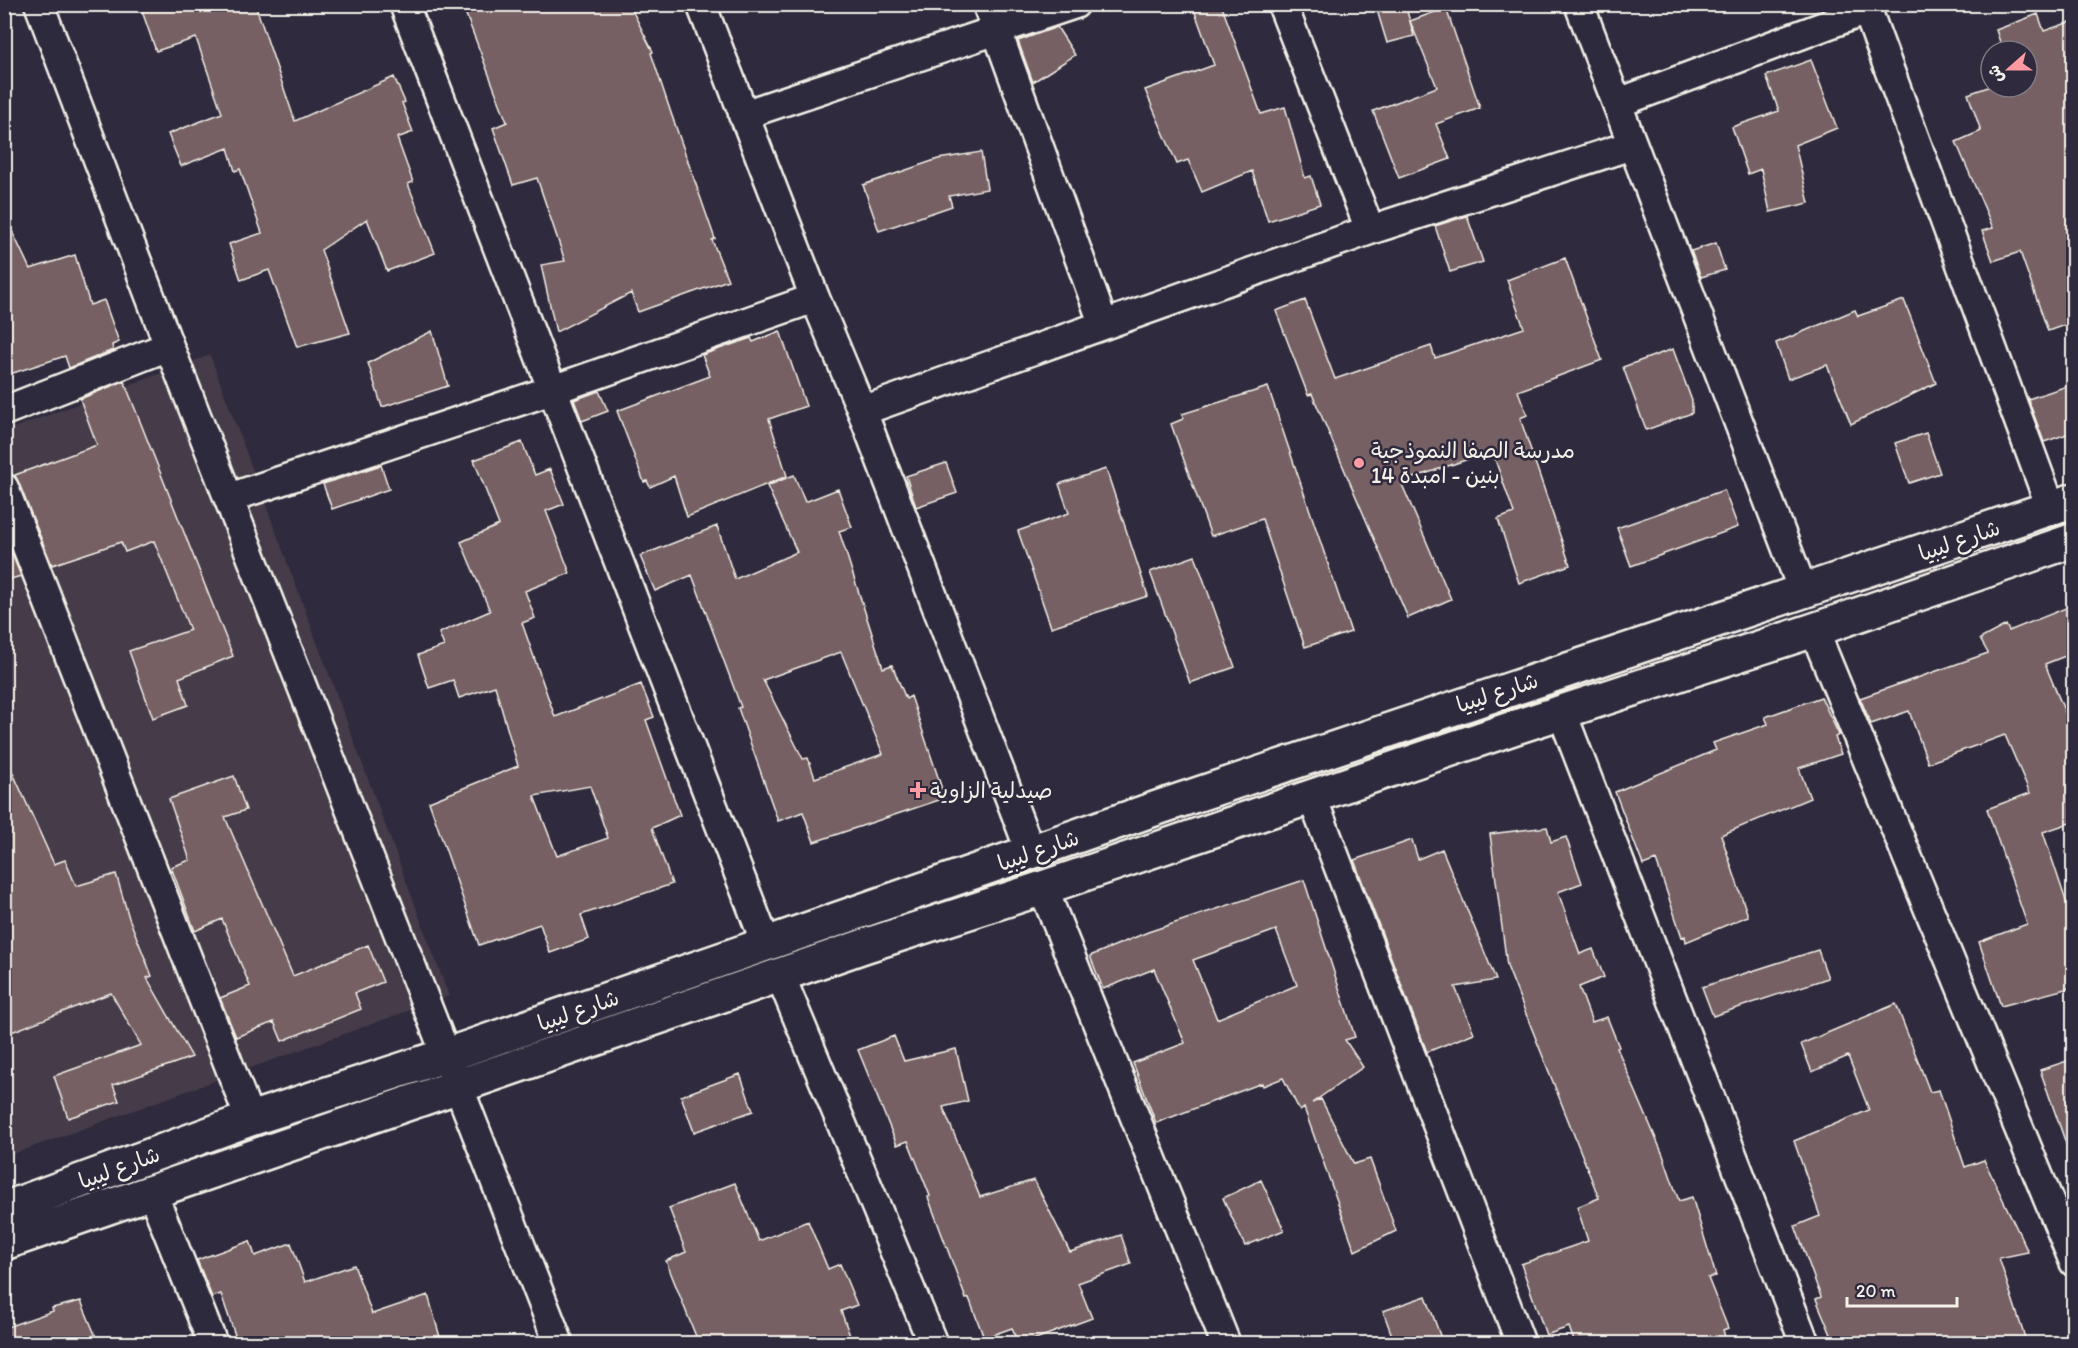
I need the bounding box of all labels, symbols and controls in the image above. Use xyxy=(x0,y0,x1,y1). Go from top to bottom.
north arrow xyxy=(1979,39,2039,99)
text: ش xyxy=(1983,63,2007,86)
place label: مدرسة الصفا النموذجية بنين - امبدة 14 xyxy=(1371,437,1575,489)
marker: مدرسة الصفا النموذجية بنين - امبدة 14 xyxy=(1352,456,1366,470)
street label: شارع ليبيا xyxy=(1915,514,2004,569)
street label: شارع ليبيا xyxy=(1453,667,1542,720)
place label: صيدلية الزاوية xyxy=(930,777,1053,804)
marker: صيدلية الزاوية xyxy=(911,783,925,797)
street label: شارع ليبيا xyxy=(994,824,1083,879)
street label: شارع ليبيا xyxy=(534,984,623,1039)
street label: شارع ليبيا xyxy=(75,1140,164,1196)
scale bar xyxy=(1847,1270,1956,1308)
text: 20 m xyxy=(1856,1280,1896,1302)

